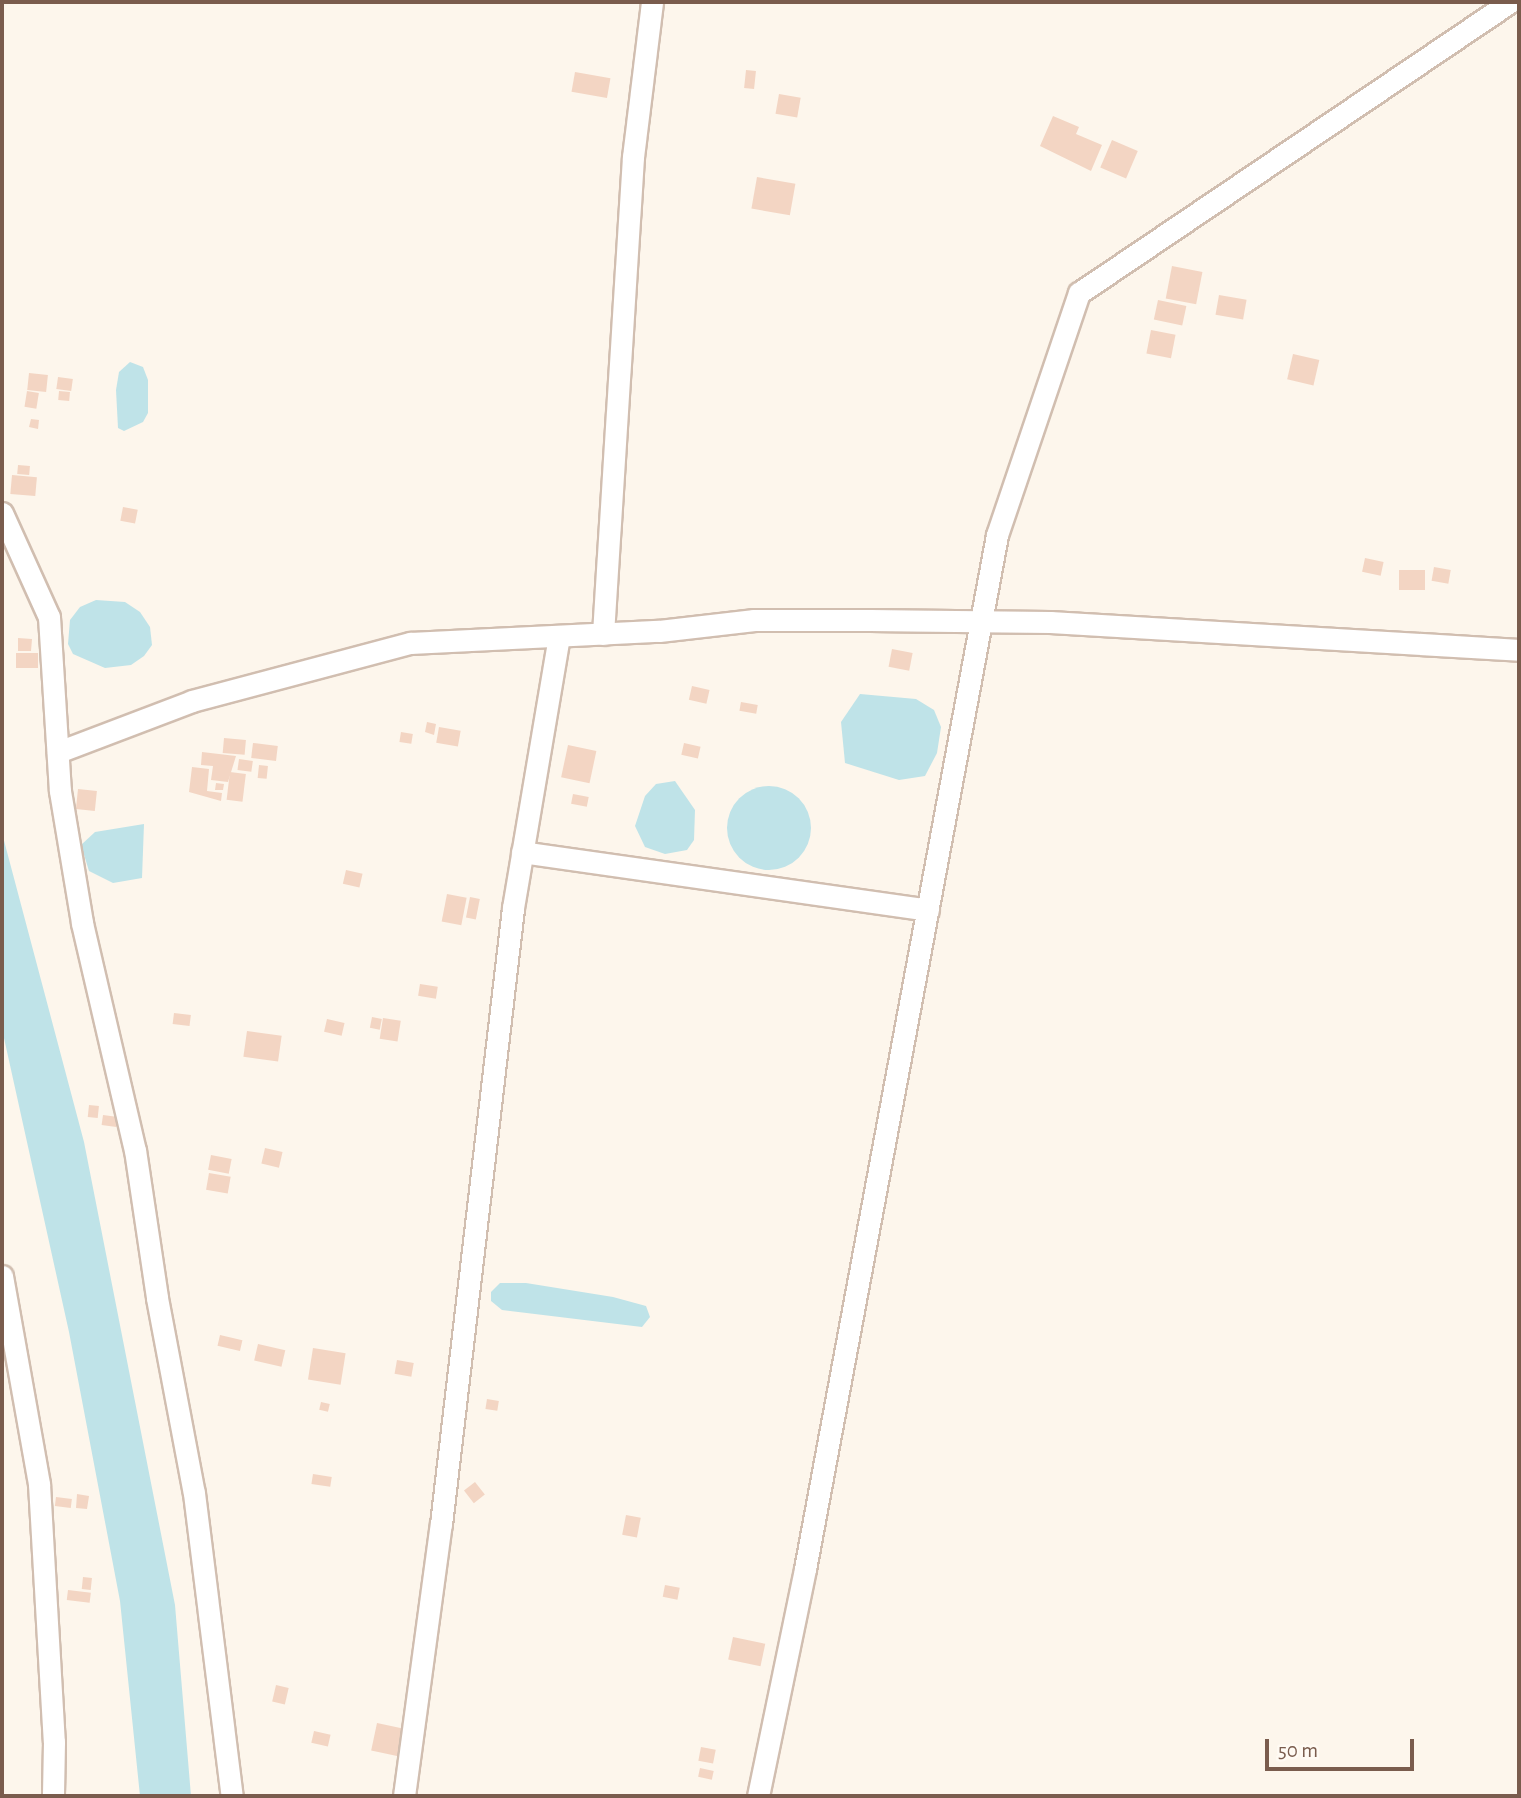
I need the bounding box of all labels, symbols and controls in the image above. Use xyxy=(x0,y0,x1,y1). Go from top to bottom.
scale bar xyxy=(1269,1724,1418,1768)
text: 50 m xyxy=(1278,1740,1318,1761)

